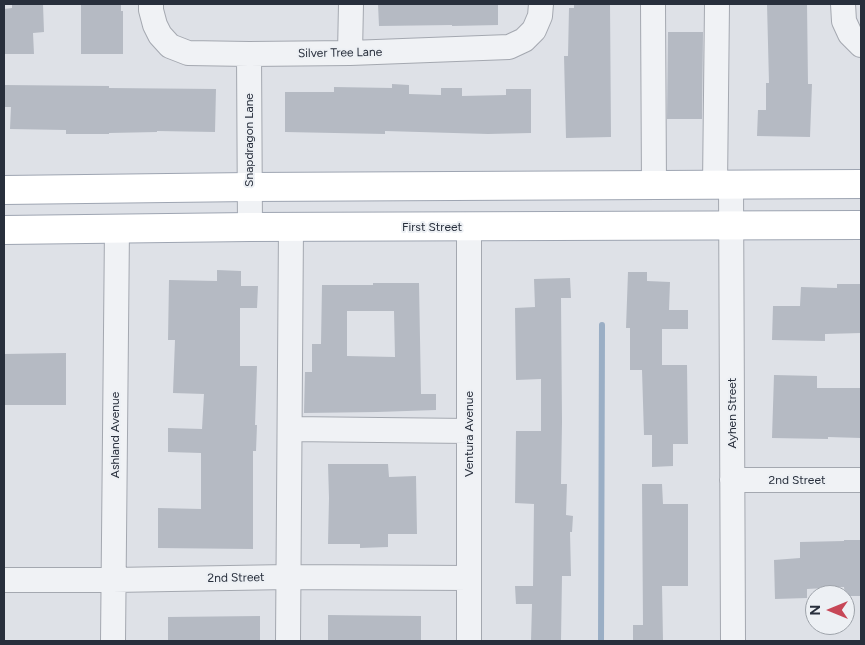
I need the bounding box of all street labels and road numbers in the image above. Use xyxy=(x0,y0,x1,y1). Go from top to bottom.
street label: Silver Tree Lane xyxy=(298,45,382,61)
street label: Snapdragon Lane xyxy=(242,93,256,187)
street label: First Street xyxy=(402,220,462,234)
street label: Ayhen Street xyxy=(725,378,739,448)
street label: Ventura Avenue xyxy=(462,391,476,477)
street label: Ashland Avenue xyxy=(108,392,122,478)
street label: 2nd Street xyxy=(769,473,825,487)
street label: 2nd Street xyxy=(207,570,265,586)

